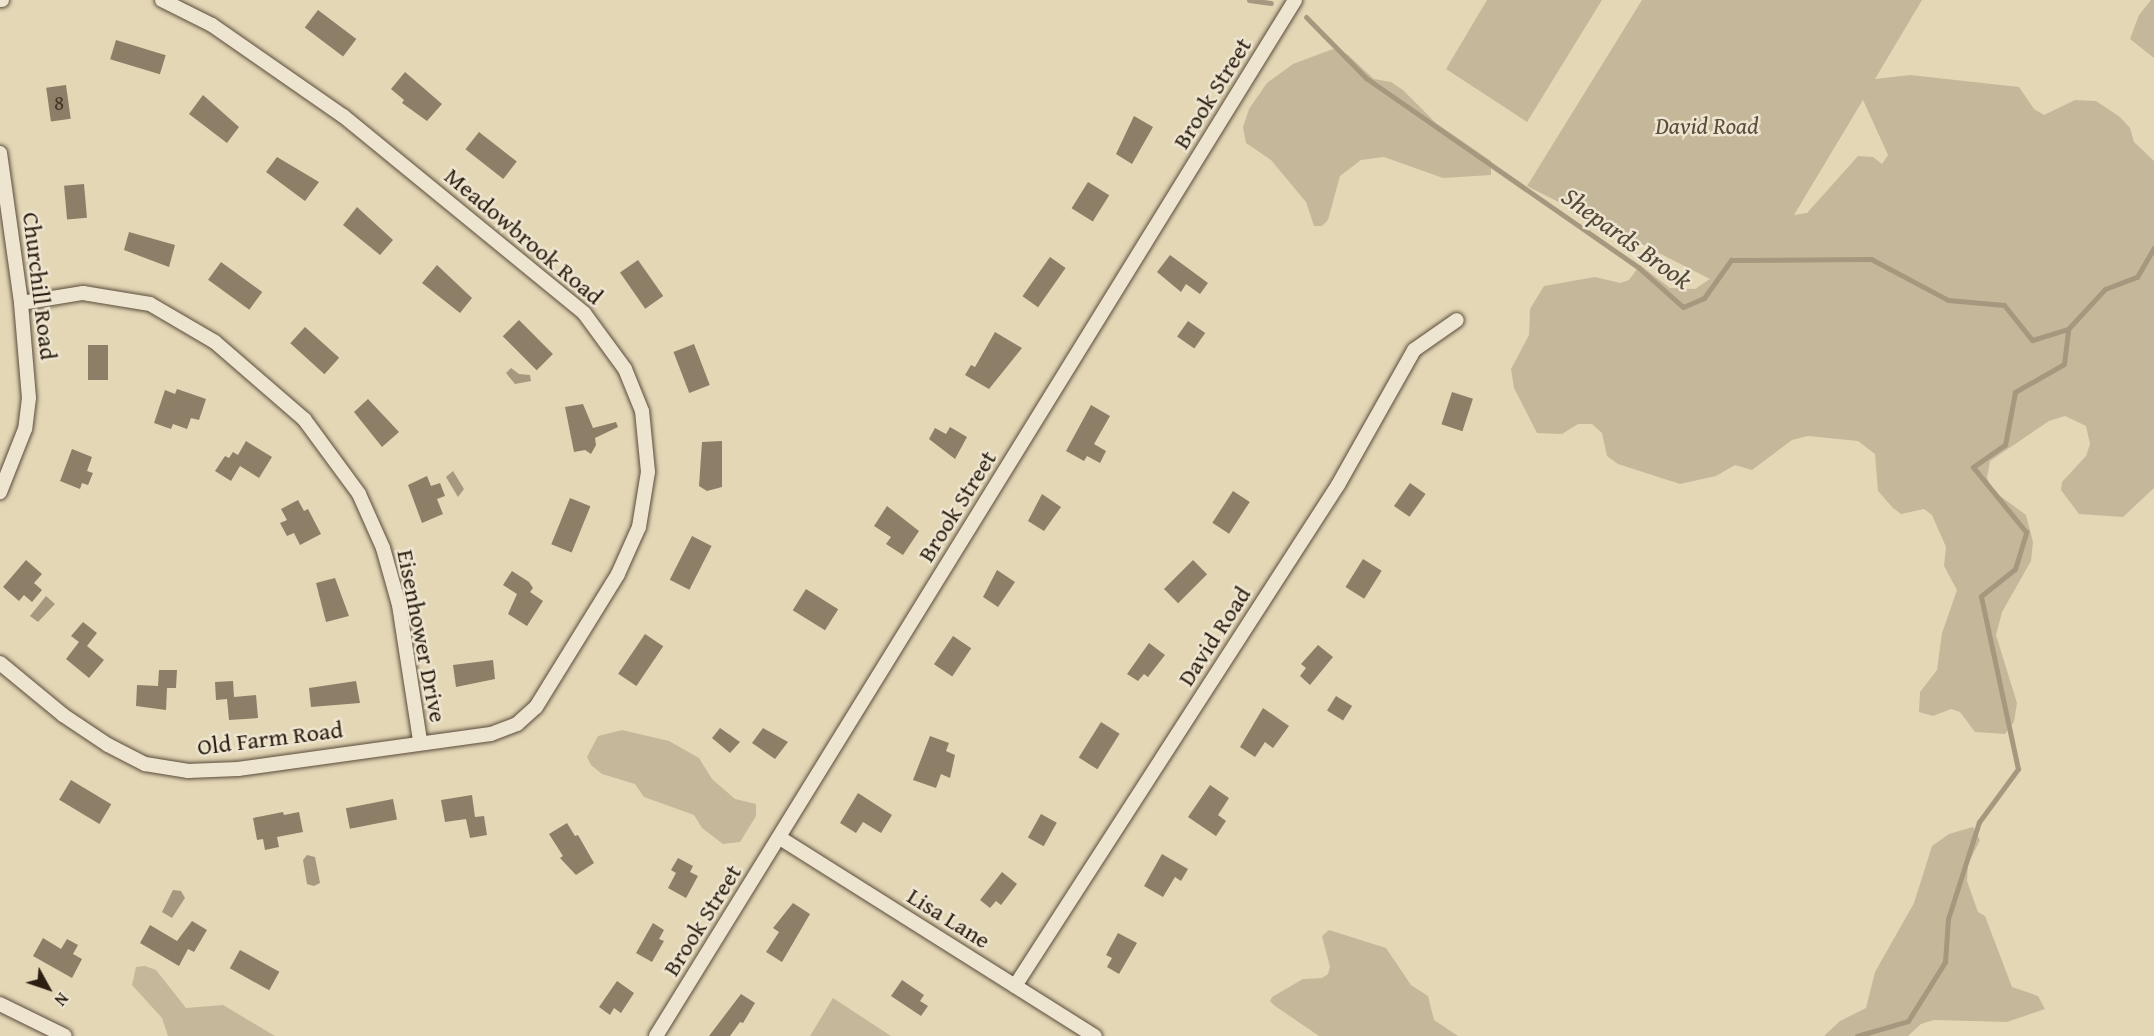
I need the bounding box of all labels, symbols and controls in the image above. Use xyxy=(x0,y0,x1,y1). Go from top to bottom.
street label: Brook Street xyxy=(1166,32,1258,154)
house number: 8 xyxy=(54,90,64,116)
park label: David Road xyxy=(1655,112,1759,140)
street label: Meadowbrook Road xyxy=(439,161,609,311)
water label: Shepards Brook xyxy=(1556,180,1698,296)
street label: Churchill Road xyxy=(17,211,63,361)
street label: Brook Street xyxy=(911,445,1003,567)
street label: Eisenhower Drive xyxy=(391,547,453,725)
street label: David Road xyxy=(1171,581,1257,691)
street label: Old Farm Road xyxy=(196,715,344,761)
street label: Brook Street xyxy=(656,859,748,981)
street label: Lisa Lane xyxy=(902,881,996,955)
north arrow xyxy=(18,958,78,1018)
text: N xyxy=(49,988,74,1011)

